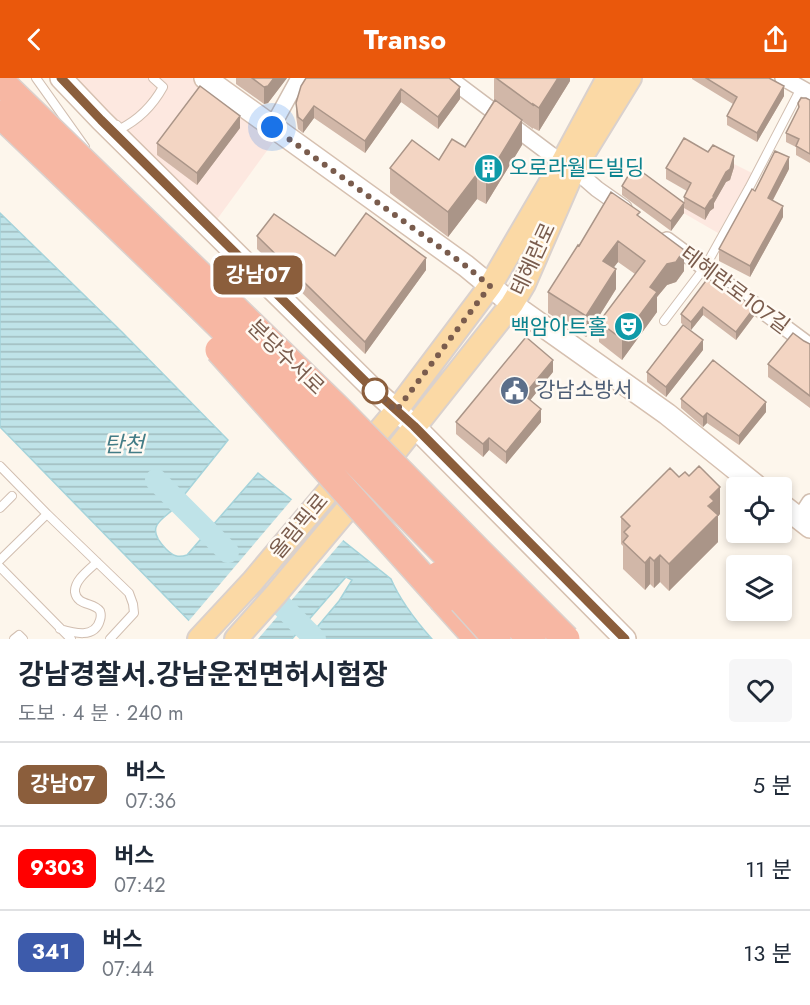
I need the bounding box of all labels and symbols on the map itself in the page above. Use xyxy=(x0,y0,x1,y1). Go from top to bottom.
your location xyxy=(257,112,287,142)
building icon: 오로라월드빌딩 xyxy=(472,152,504,184)
place label: 오로라월드빌딩 xyxy=(509,153,644,183)
street label: 테헤란로 xyxy=(503,218,563,300)
street label: 테헤란로107길 xyxy=(674,239,796,341)
line badge: 강남07 xyxy=(216,256,300,294)
theatre icon: 백암아트홀 xyxy=(612,311,644,343)
place label: 백암아트홀 xyxy=(510,312,607,342)
street label: 분당수서로 xyxy=(241,313,331,401)
public building icon: 강남소방서 xyxy=(499,374,531,406)
place label: 강남소방서 xyxy=(536,375,633,405)
unlabelled marker xyxy=(362,378,388,404)
water label: 탄천 xyxy=(104,428,147,460)
street label: 올림픽로 xyxy=(263,487,335,565)

